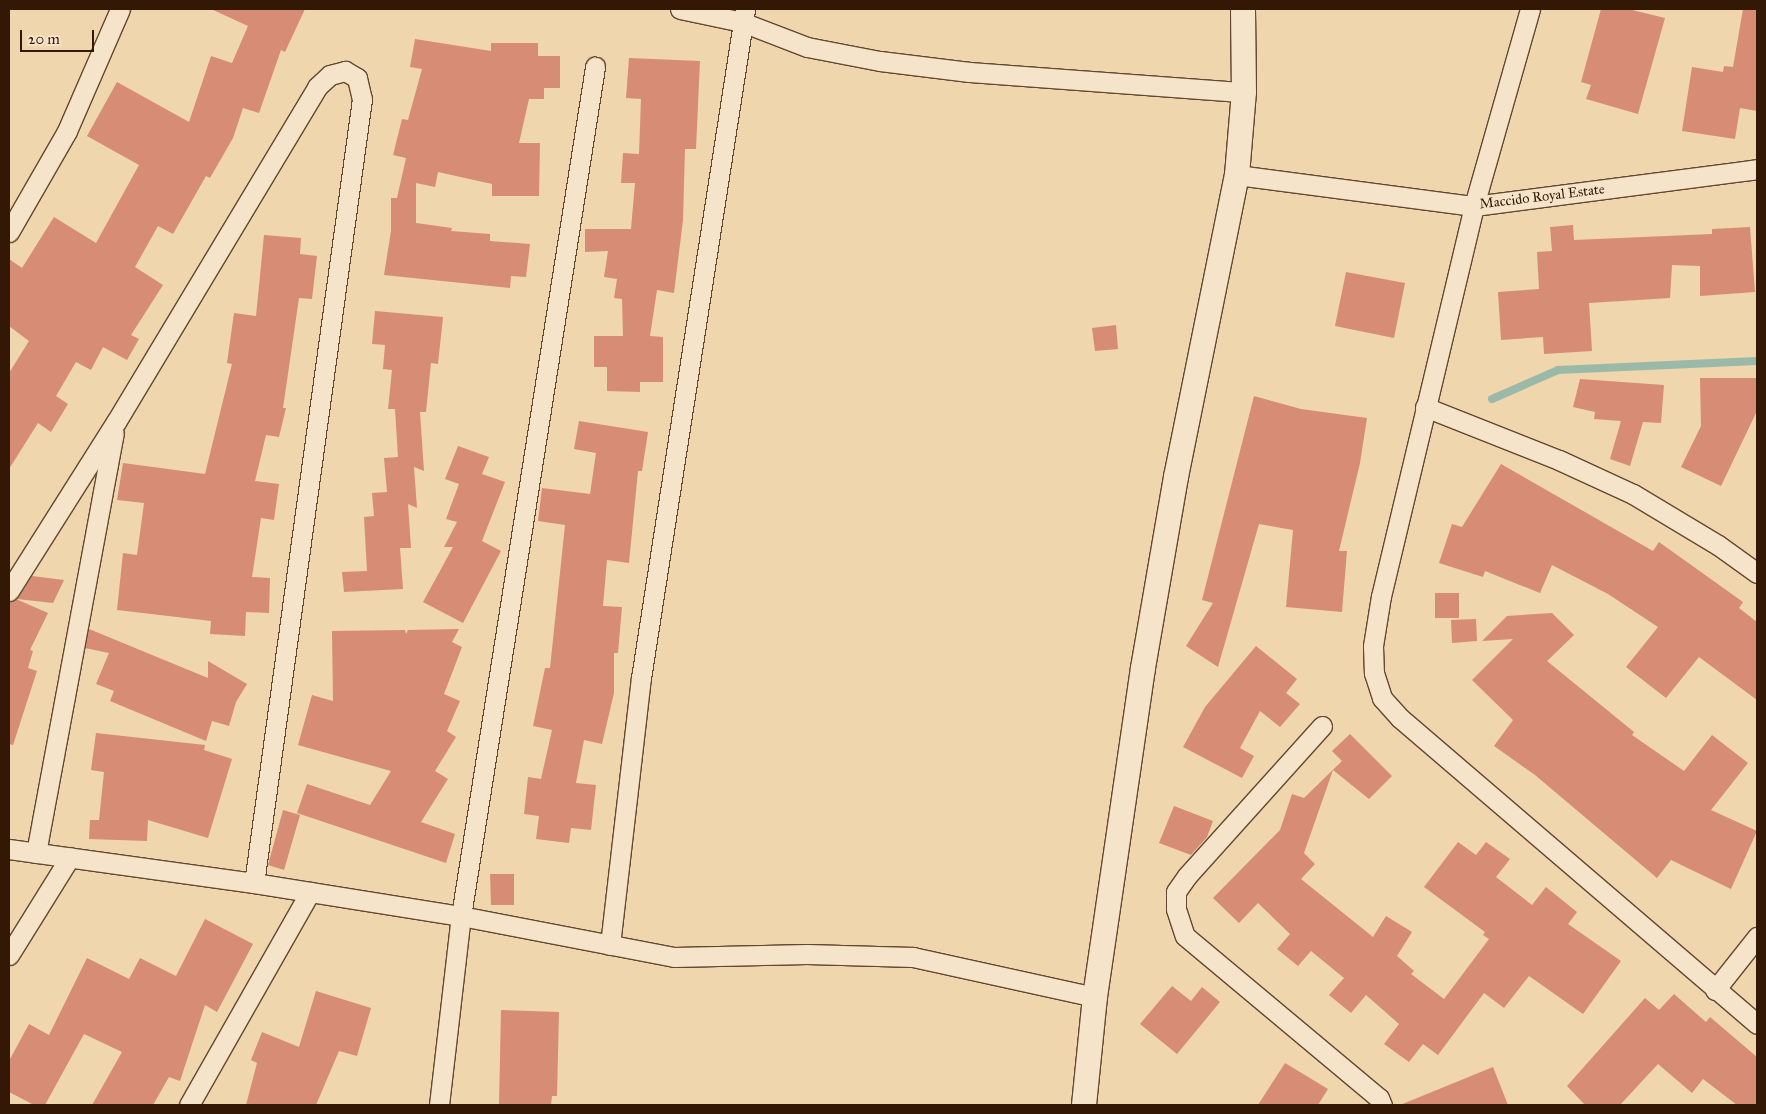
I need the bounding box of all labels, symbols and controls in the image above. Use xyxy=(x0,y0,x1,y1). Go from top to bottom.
scale bar xyxy=(22,20,96,52)
text: 20 m xyxy=(28,30,60,48)
street label: Maccido Royal Estate xyxy=(1478,181,1606,213)

